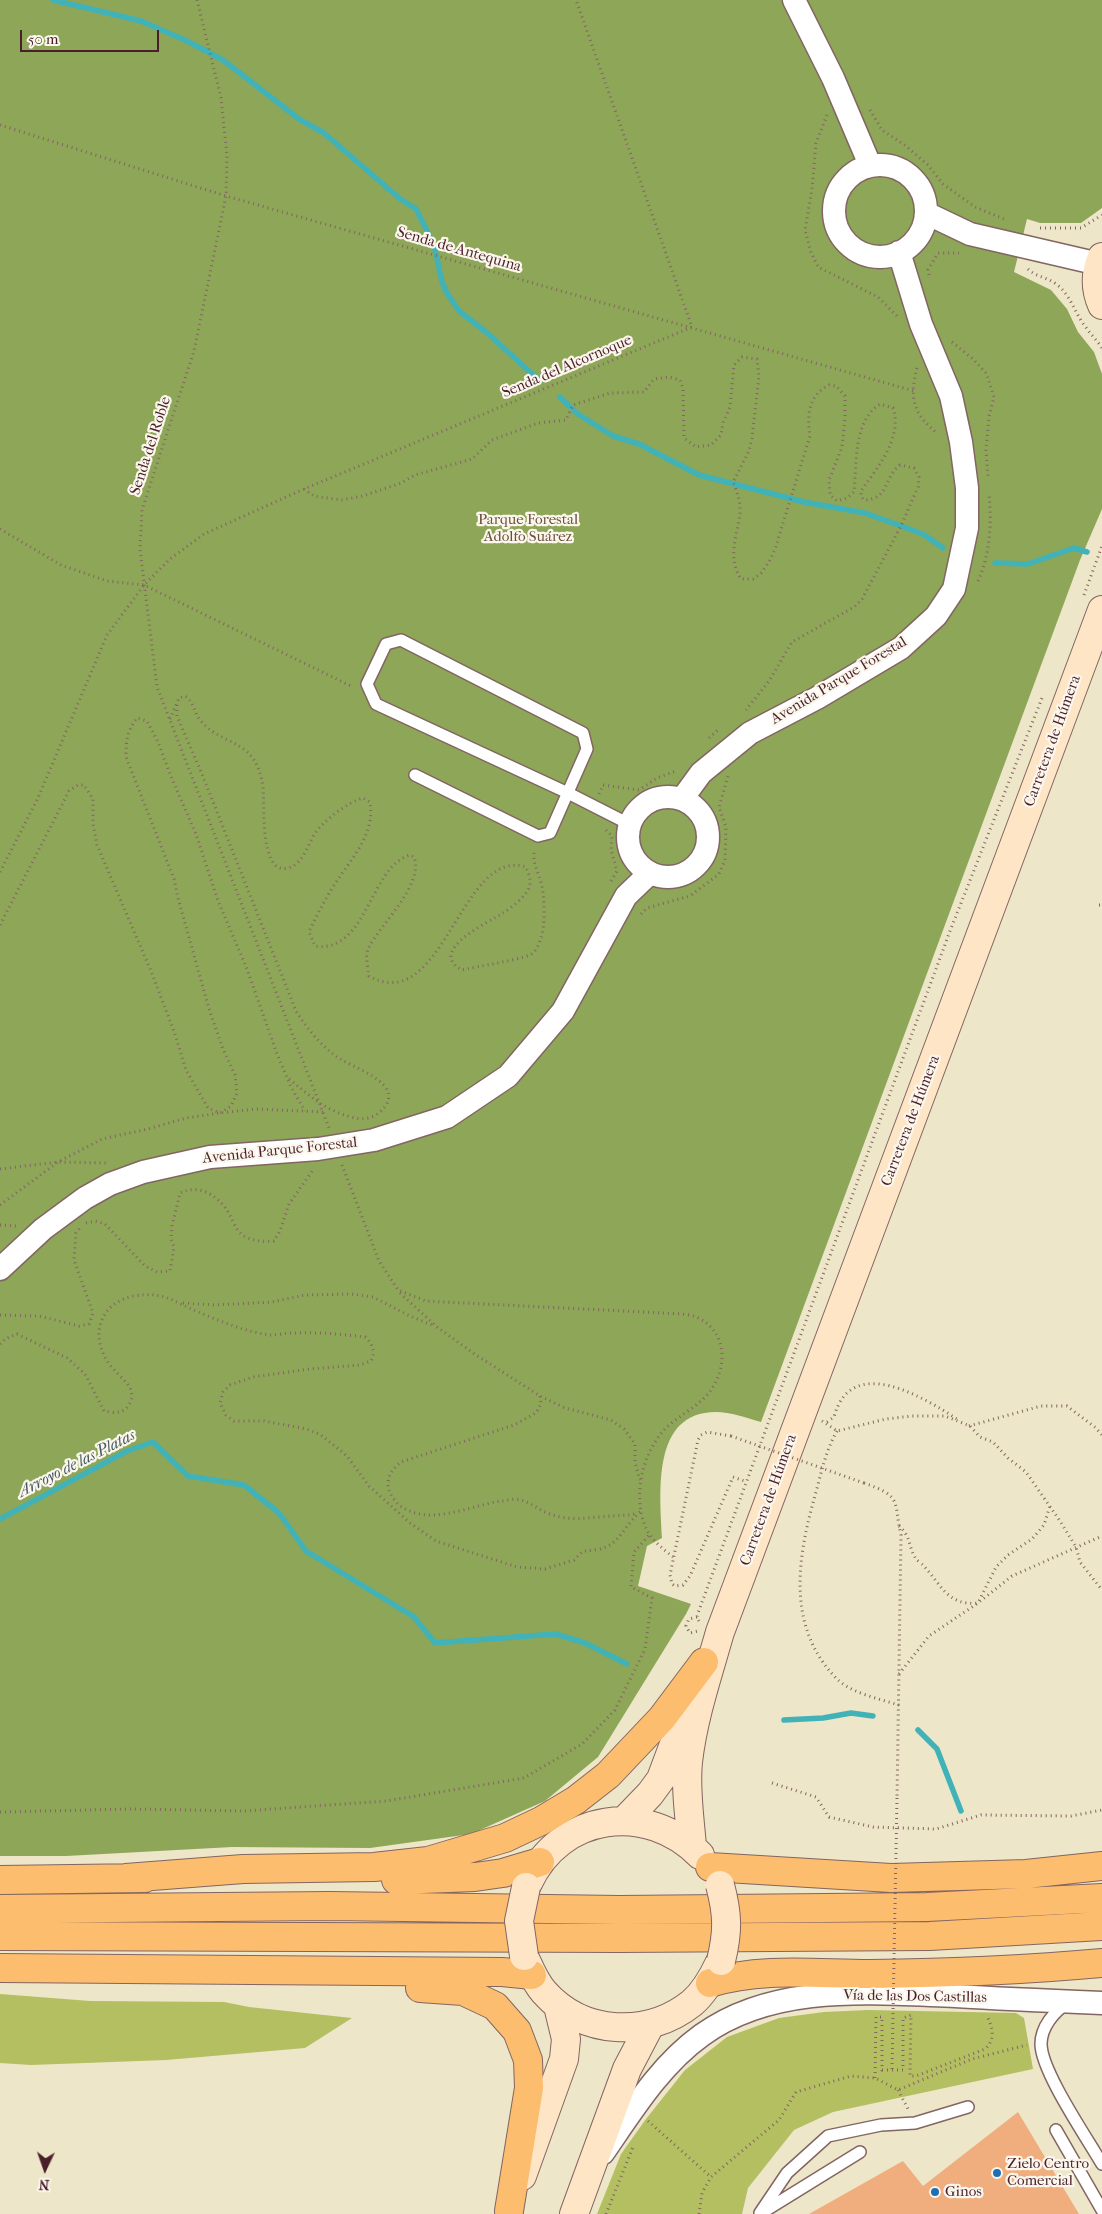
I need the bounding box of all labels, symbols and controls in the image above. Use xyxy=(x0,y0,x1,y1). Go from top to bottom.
scale bar xyxy=(22,20,161,52)
text: 50 m xyxy=(28,30,58,48)
street label: Senda de Antequina xyxy=(395,224,523,276)
street label: Senda del Alcornoque xyxy=(499,332,635,402)
street label: Senda del Roble xyxy=(127,395,175,497)
park label: Parque Forestal Adolfo Suárez xyxy=(478,511,578,546)
street label: Avenida Parque Forestal xyxy=(768,633,910,729)
street label: Carretera de Húmera xyxy=(1021,673,1085,809)
street label: Carretera de Húmera xyxy=(878,1053,944,1189)
street label: Avenida Parque Forestal xyxy=(202,1134,358,1168)
water label: Arroyo de las Platas xyxy=(15,1426,139,1502)
street label: Carretera de Húmera xyxy=(737,1432,801,1568)
street label: Vía de las Dos Castillas xyxy=(843,1987,987,2007)
north arrow xyxy=(20,2144,70,2194)
place label: Zielo Centro Comercial xyxy=(1007,2155,1089,2190)
marker: Zielo Centro Comercial xyxy=(991,2167,1003,2179)
text: N xyxy=(38,2176,50,2193)
place label: Ginos xyxy=(945,2183,982,2201)
marker: Ginos xyxy=(929,2186,941,2198)

